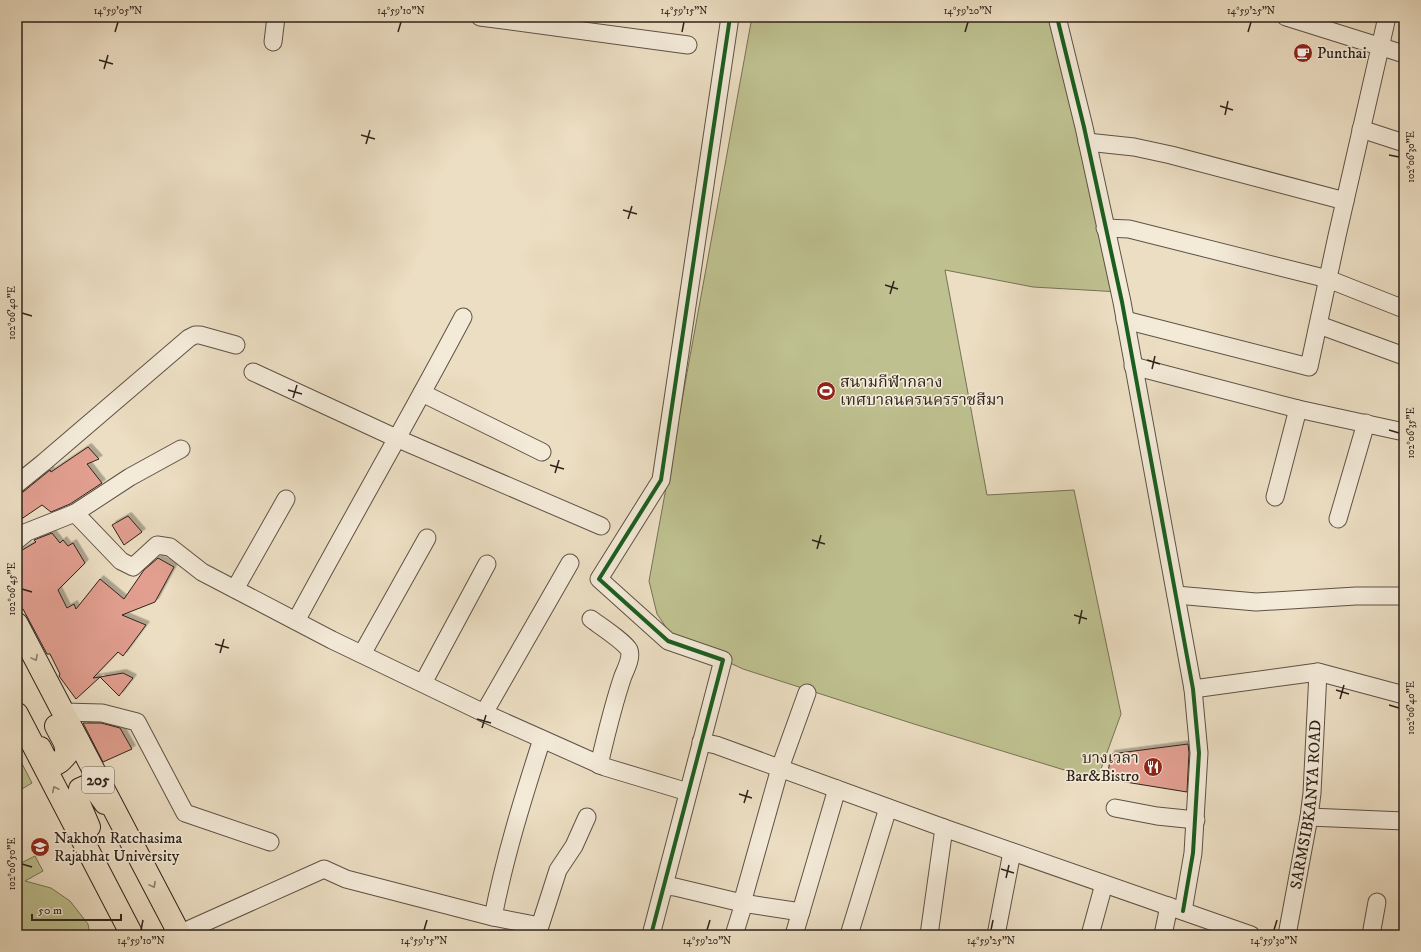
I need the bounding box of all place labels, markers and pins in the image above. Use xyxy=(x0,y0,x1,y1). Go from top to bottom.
cafe icon: Punthai xyxy=(1292,42,1314,64)
place label: Punthai xyxy=(1317,43,1367,63)
place label: สนามกีฬากลาง เทศบาลนครนครราชสีมา xyxy=(840,372,1004,410)
sports icon: สนามกีฬากลาง เทศบาลนครนครราชสีมา xyxy=(815,380,837,402)
place label: บางเวลา Bar&Bistro xyxy=(1065,748,1139,786)
restaurant icon: บางเวลา Bar&Bistro xyxy=(1142,756,1164,778)
place label: Nakhon Ratchasima Rajabhat University xyxy=(54,828,183,866)
school or university icon: Nakhon Ratchasima Rajabhat University xyxy=(29,836,51,858)

